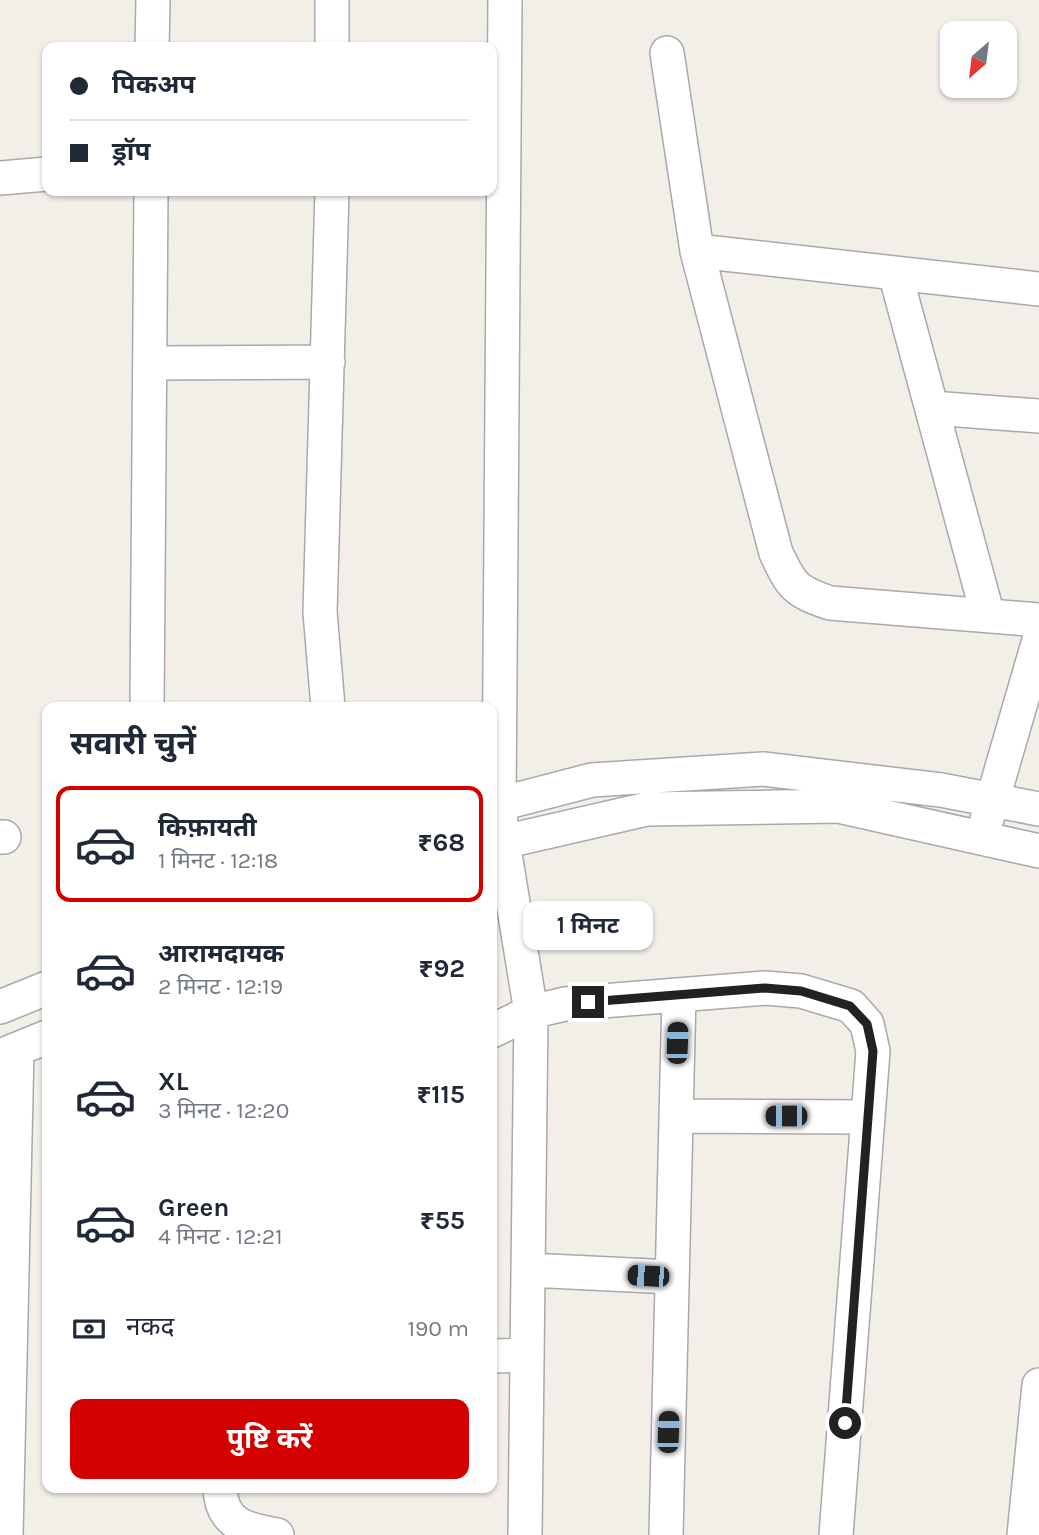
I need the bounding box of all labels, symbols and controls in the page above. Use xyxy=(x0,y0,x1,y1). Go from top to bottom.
north arrow xyxy=(940,21,1017,98)
map controls xyxy=(940,21,1017,98)
text: पिकअप xyxy=(112,69,195,100)
text: ड्रॉप xyxy=(112,136,150,167)
text: सवारी चुनें xyxy=(70,725,196,762)
text: किफ़ायती xyxy=(158,812,257,843)
icon: car xyxy=(74,813,137,876)
text: ₹68 xyxy=(418,827,465,858)
text: 1 मिनट · 12:18 xyxy=(158,847,278,874)
callout: 1 मिनट xyxy=(523,900,653,950)
text: 1 मिनट xyxy=(557,912,619,939)
text: आरामदायक xyxy=(158,938,284,969)
icon: car xyxy=(74,939,137,1002)
text: ₹92 xyxy=(419,953,465,984)
text: 2 मिनट · 12:19 xyxy=(158,973,283,1000)
route end xyxy=(572,986,604,1018)
car xyxy=(666,1022,689,1064)
icon: car xyxy=(74,1065,137,1128)
text: XL xyxy=(158,1066,189,1097)
text: ₹115 xyxy=(416,1079,465,1110)
text: 3 मिनट · 12:20 xyxy=(158,1097,289,1124)
car xyxy=(766,1106,808,1127)
icon: car xyxy=(74,1191,137,1254)
text: Green xyxy=(158,1192,230,1223)
text: ₹55 xyxy=(420,1205,465,1236)
text: 4 मिनट · 12:21 xyxy=(158,1223,283,1250)
car xyxy=(627,1264,670,1288)
icon: cash xyxy=(70,1310,108,1348)
text: नकद xyxy=(126,1311,174,1342)
text: 190 m xyxy=(407,1315,469,1342)
button: पुष्टि करें xyxy=(70,1399,469,1479)
route start xyxy=(829,1407,861,1439)
car xyxy=(657,1411,680,1453)

